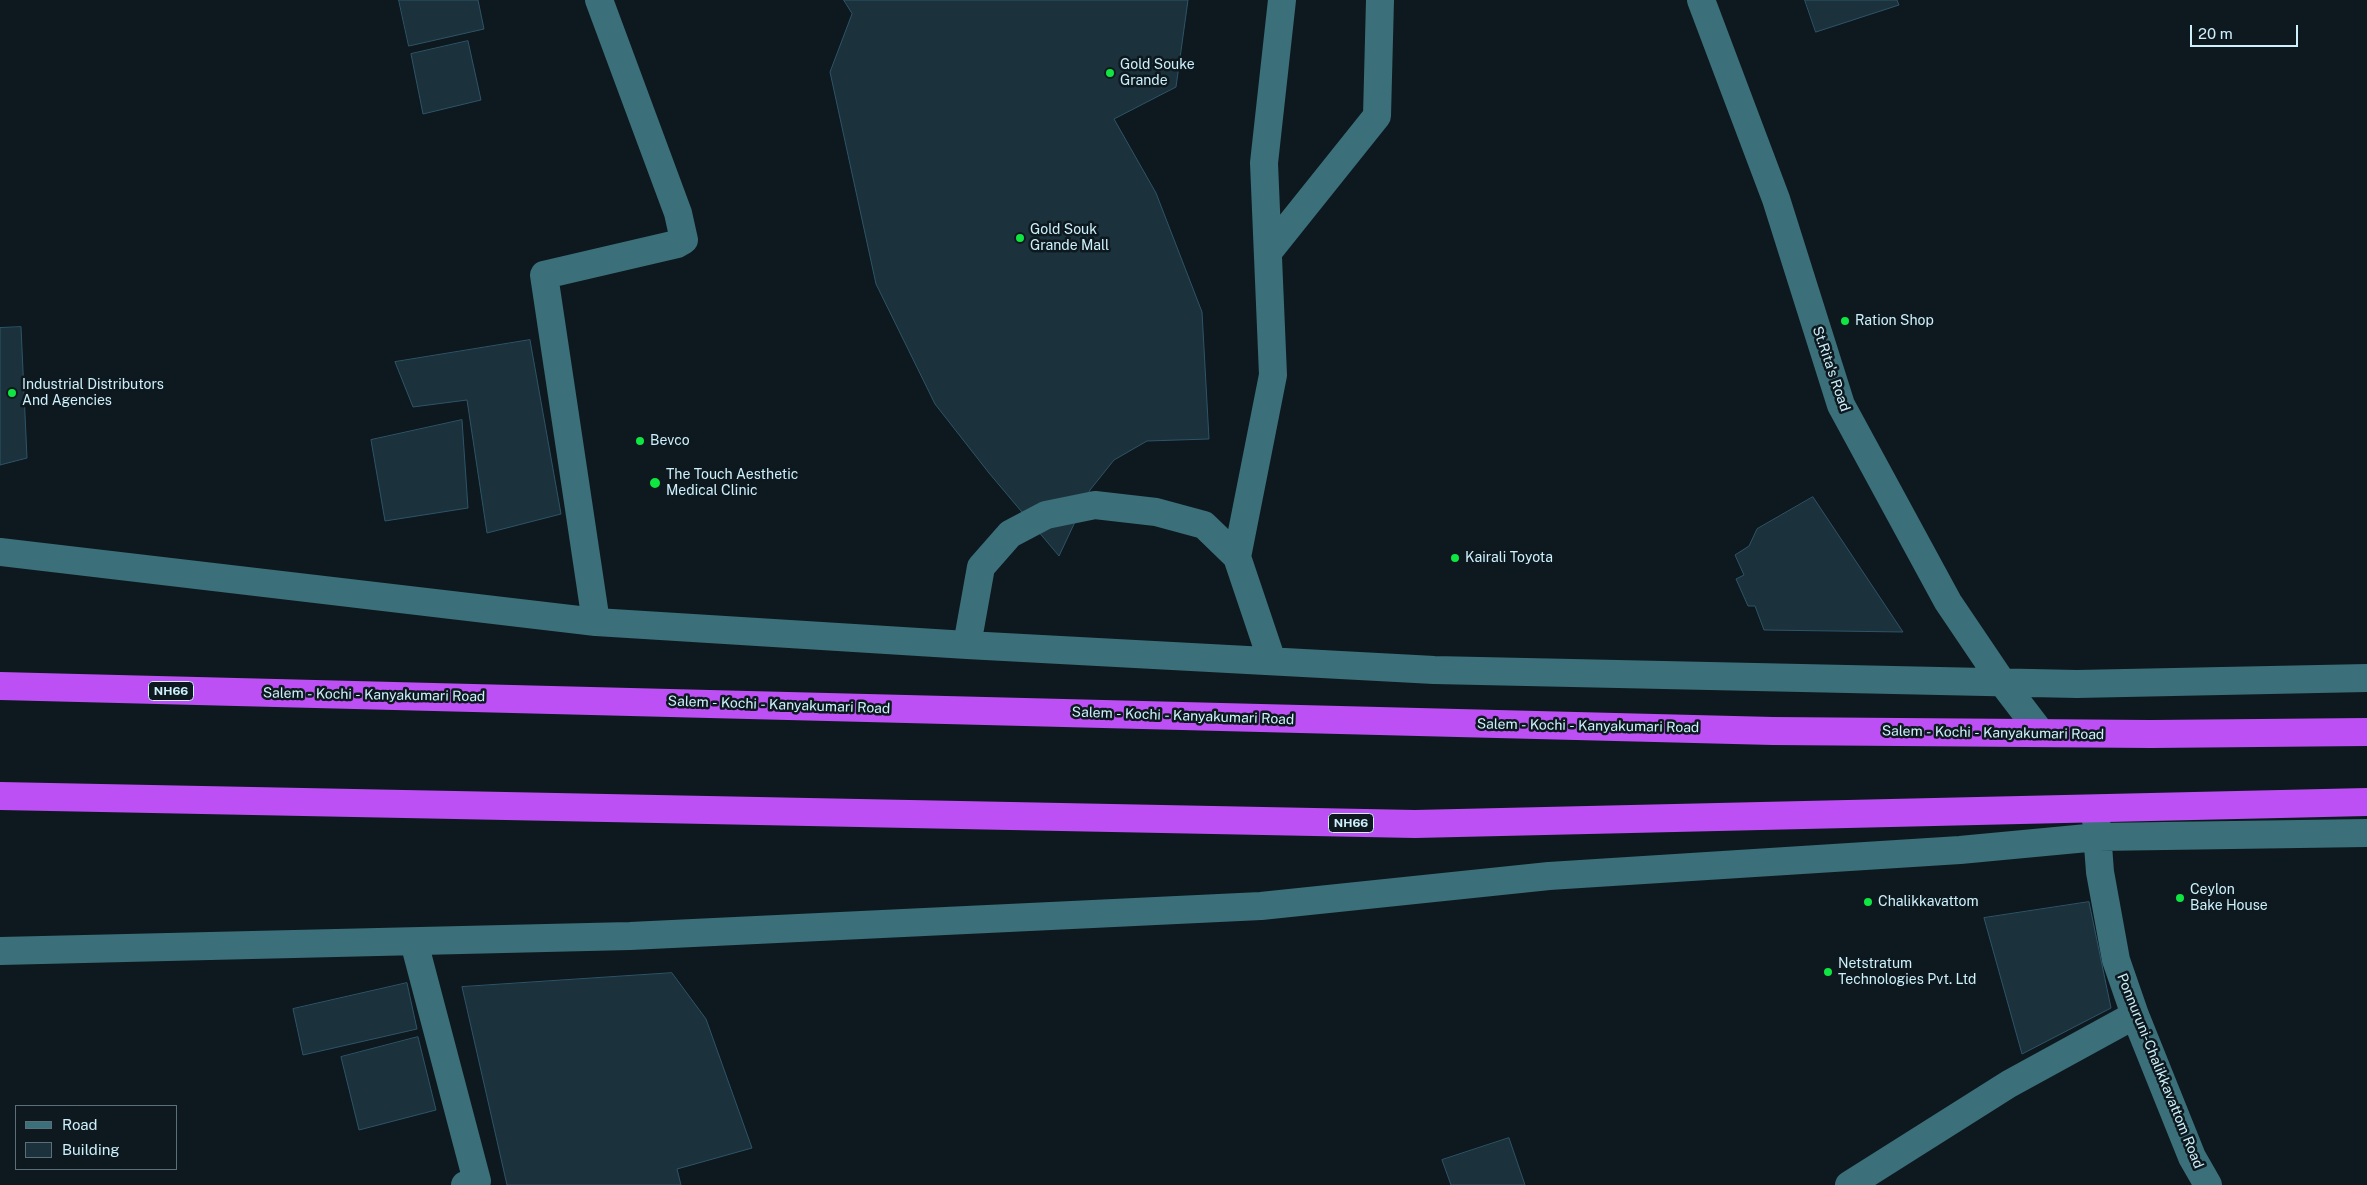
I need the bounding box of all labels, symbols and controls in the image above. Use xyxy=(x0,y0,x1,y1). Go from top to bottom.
scale bar xyxy=(2192,15,2300,47)
text: 20 m xyxy=(2198,25,2233,42)
place label: Gold Souke Grande xyxy=(1120,57,1195,90)
marker: Gold Souke Grande xyxy=(1104,67,1116,79)
place label: Gold Souk Grande Mall xyxy=(1030,222,1109,254)
marker: Gold Souk Grande Mall xyxy=(1014,232,1026,244)
place label: Ration Shop xyxy=(1855,313,1934,329)
marker: Ration Shop xyxy=(1839,315,1851,327)
street label: St.Rita's Road xyxy=(1809,324,1853,414)
place label: Industrial Distributors And Agencies xyxy=(22,377,164,410)
marker: Industrial Distributors And Agencies xyxy=(6,387,18,399)
place label: Bevco xyxy=(650,433,690,449)
marker: Bevco xyxy=(634,435,646,447)
place label: The Touch Aesthetic Medical Clinic xyxy=(666,467,798,500)
marker: The Touch Aesthetic Medical Clinic xyxy=(648,476,662,490)
place label: Kairali Toyota xyxy=(1465,550,1553,566)
marker: Kairali Toyota xyxy=(1449,552,1461,564)
road number: NH66 xyxy=(148,681,194,700)
street label: Salem - Kochi - Kanyakumari Road xyxy=(263,685,485,705)
street label: Salem - Kochi - Kanyakumari Road xyxy=(667,693,891,717)
street label: Salem - Kochi - Kanyakumari Road xyxy=(1071,704,1295,728)
street label: Salem - Kochi - Kanyakumari Road xyxy=(1477,716,1699,736)
street label: Salem - Kochi - Kanyakumari Road xyxy=(1882,723,2104,743)
road number: NH66 xyxy=(1328,814,1374,832)
place label: Ceylon Bake House xyxy=(2190,882,2268,914)
marker: Ceylon Bake House xyxy=(2174,892,2186,904)
place label: Chalikkavattom xyxy=(1878,894,1979,910)
marker: Chalikkavattom xyxy=(1862,896,1874,908)
place label: Netstratum Technologies Pvt. Ltd xyxy=(1838,956,1976,989)
marker: Netstratum Technologies Pvt. Ltd xyxy=(1822,966,1834,978)
street label: Ponnuruni-Chalikkavattom Road xyxy=(2113,971,2207,1171)
legend xyxy=(15,1105,178,1170)
text: Road xyxy=(62,1116,98,1133)
text: Building xyxy=(62,1141,120,1158)

